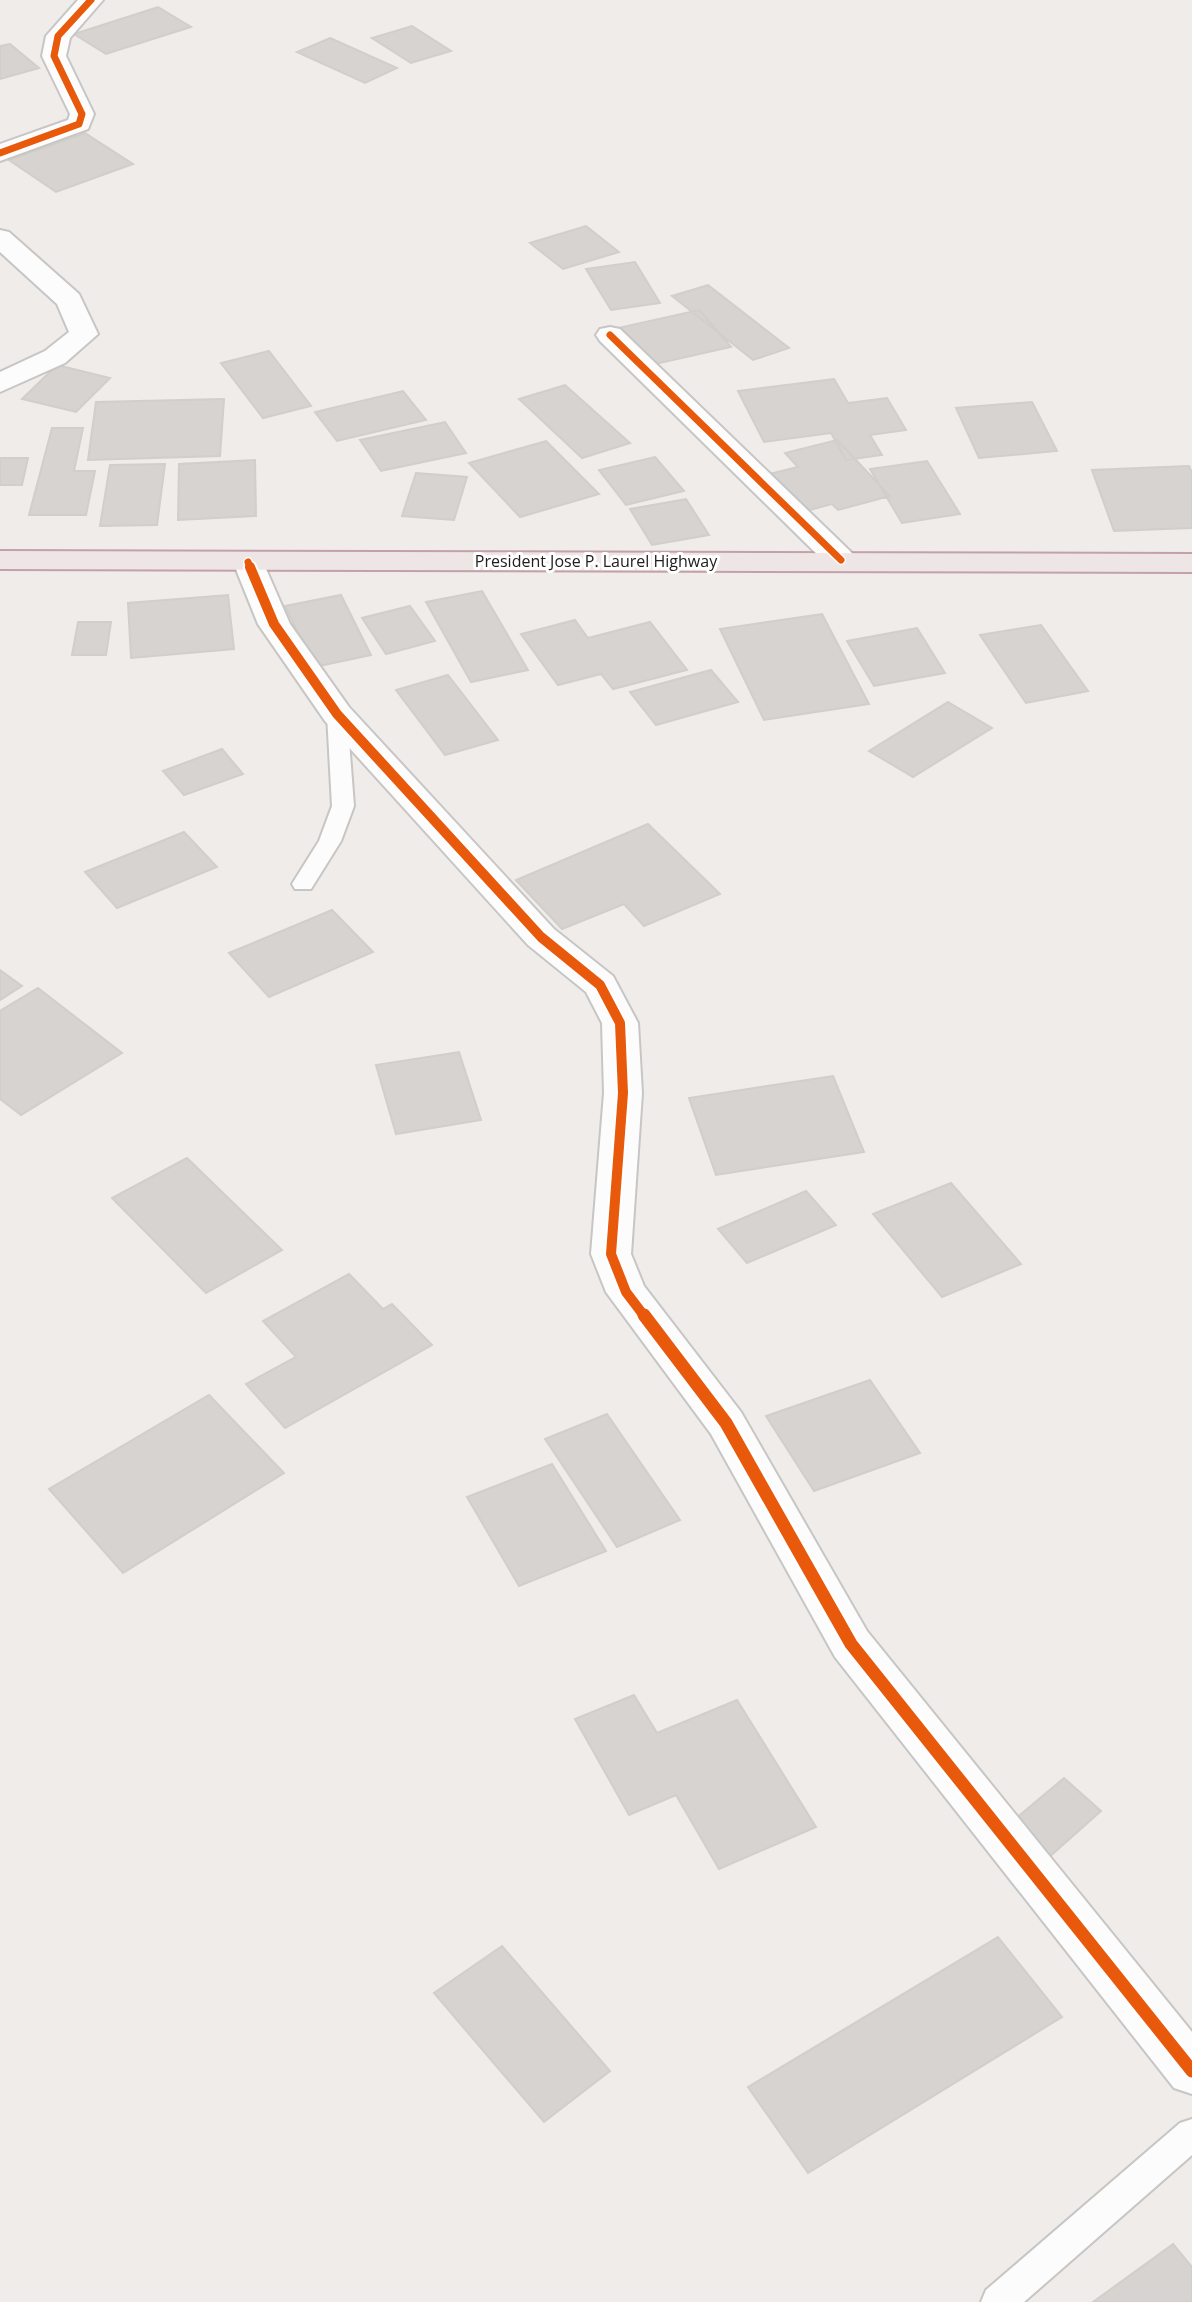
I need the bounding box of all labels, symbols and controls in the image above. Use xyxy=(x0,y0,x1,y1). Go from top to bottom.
street label: President Jose P. Laurel Highway xyxy=(475,550,718,572)

